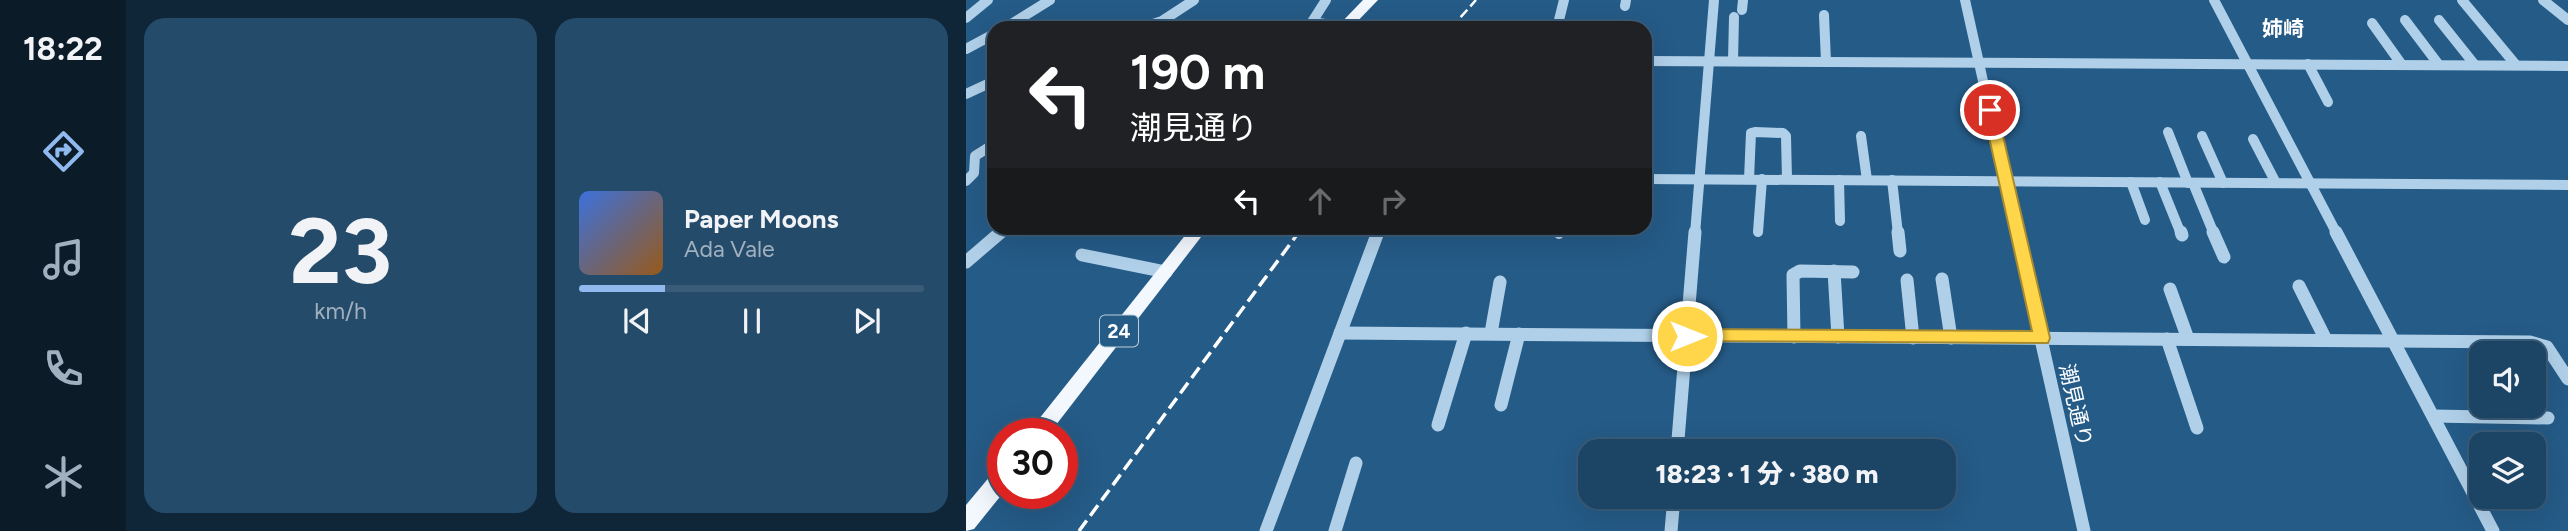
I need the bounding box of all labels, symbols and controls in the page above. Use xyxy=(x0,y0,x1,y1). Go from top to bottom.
district label: 姉崎 xyxy=(2262,16,2304,41)
text: 18:22 xyxy=(23,30,103,68)
text: 190 m xyxy=(1130,42,1265,101)
icon: left xyxy=(1015,49,1106,140)
pin xyxy=(1960,80,2020,140)
icon: arrive xyxy=(1971,91,2009,129)
text: 潮見通り xyxy=(1130,109,1258,147)
icon: directions xyxy=(39,127,88,176)
icon: left xyxy=(1228,182,1266,220)
icon: ahead xyxy=(1301,182,1339,220)
icon: right xyxy=(1374,182,1412,220)
text: 23 xyxy=(289,197,392,306)
text: Paper Moons xyxy=(684,203,839,235)
icon: music xyxy=(39,235,88,284)
text: Ada Vale xyxy=(684,235,775,263)
text: km/h xyxy=(314,297,367,325)
position arrow xyxy=(1650,299,1724,373)
icon: previous xyxy=(618,302,656,340)
icon: pause xyxy=(733,302,771,340)
icon: next xyxy=(848,302,886,340)
road number: 24 xyxy=(1100,316,1138,346)
map controls xyxy=(2469,341,2546,509)
button: sound xyxy=(2469,341,2546,418)
icon: phone xyxy=(39,344,88,393)
street label: 潮見通り xyxy=(2054,361,2098,449)
speed limit sign: 30 xyxy=(987,418,1078,509)
button: layers xyxy=(2469,432,2546,509)
icon: climate xyxy=(39,452,88,501)
text: 18:23 · 1 分 · 380 m xyxy=(1656,458,1878,490)

